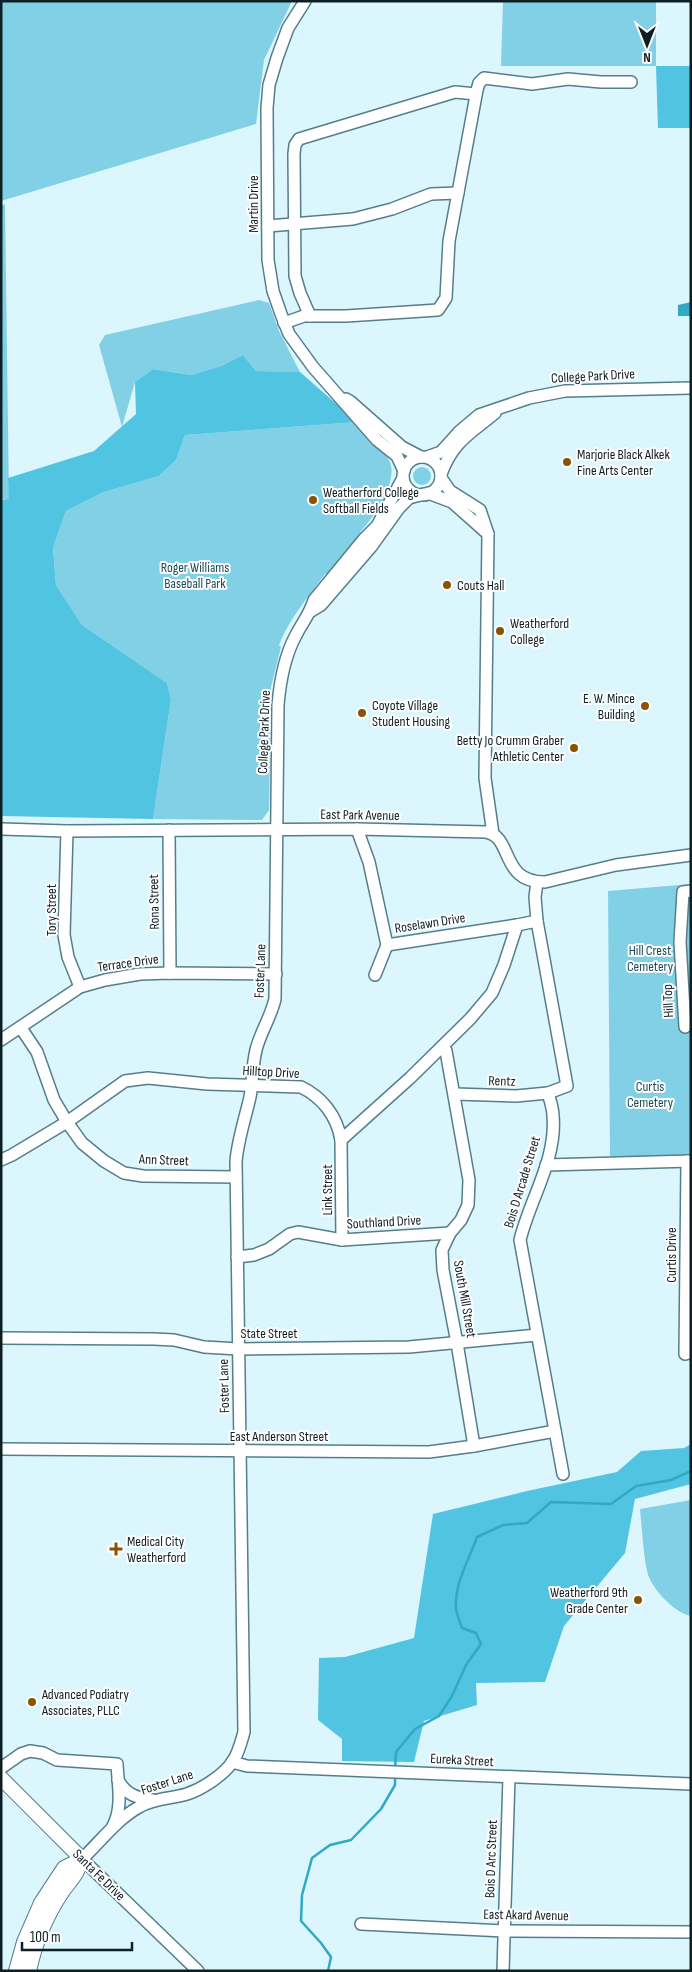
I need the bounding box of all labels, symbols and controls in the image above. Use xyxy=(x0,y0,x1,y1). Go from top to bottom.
north arrow xyxy=(622,20,672,70)
text: N xyxy=(643,49,651,66)
street label: Martin Drive xyxy=(245,175,262,233)
street label: College Park Drive xyxy=(551,365,635,387)
place label: Marjorie Black Alkek Fine Arts Center xyxy=(577,446,670,479)
marker: Marjorie Black Alkek Fine Arts Center xyxy=(561,456,573,468)
place label: Weatherford College Softball Fields xyxy=(323,484,419,517)
marker: Weatherford College Softball Fields xyxy=(307,494,319,506)
park label: Roger Williams Baseball Park xyxy=(161,559,229,592)
place label: Couts Hall xyxy=(457,577,504,594)
marker: Couts Hall xyxy=(441,579,453,591)
place label: Weatherford College xyxy=(510,615,569,648)
marker: Weatherford College xyxy=(494,625,506,637)
street label: College Park Drive xyxy=(254,690,274,774)
place label: E. W. Mince Building xyxy=(583,690,635,723)
place label: Coyote Village Student Housing xyxy=(372,697,451,730)
marker: E. W. Mince Building xyxy=(639,700,651,712)
marker: Coyote Village Student Housing xyxy=(356,707,368,719)
place label: Betty Jo Crumm Graber Athletic Center xyxy=(457,732,564,765)
marker: Betty Jo Crumm Graber Athletic Center xyxy=(568,742,580,754)
street label: East Park Avenue xyxy=(320,806,400,824)
street label: Rona Street xyxy=(145,874,163,930)
street label: Tory Street xyxy=(43,884,60,936)
street label: Roselawn Drive xyxy=(393,909,467,937)
park label: Hill Crest Cemetery xyxy=(627,942,674,975)
street label: Foster Lane xyxy=(251,944,269,998)
street label: Terrace Drive xyxy=(96,950,160,976)
street label: Hill Top xyxy=(659,984,677,1018)
street label: Hilltop Drive xyxy=(242,1062,300,1082)
street label: Rentz xyxy=(488,1072,516,1090)
park label: Curtis Cemetery xyxy=(627,1078,674,1111)
street label: Bois D Arcade Street xyxy=(500,1134,544,1230)
street label: Ann Street xyxy=(138,1151,189,1169)
street label: Link Street xyxy=(319,1165,336,1215)
street label: Southland Drive xyxy=(346,1212,422,1232)
street label: Curtis Drive xyxy=(663,1227,680,1283)
street label: South Mill Street xyxy=(450,1259,480,1339)
street label: State Street xyxy=(240,1325,298,1342)
street label: Foster Lane xyxy=(215,1359,233,1413)
street label: East Anderson Street xyxy=(230,1428,328,1445)
place label: Medical City Weatherford xyxy=(127,1533,186,1566)
marker: Medical City Weatherford xyxy=(109,1542,123,1556)
place label: Weatherford 9th Grade Center xyxy=(550,1584,628,1617)
marker: Weatherford 9th Grade Center xyxy=(632,1594,644,1606)
place label: Advanced Podiatry Associates, PLLC xyxy=(41,1686,129,1719)
marker: Advanced Podiatry Associates, PLLC xyxy=(26,1696,38,1708)
street label: Eureka Street xyxy=(430,1750,494,1770)
street label: Foster Lane xyxy=(139,1766,195,1798)
street label: Bois D Arc Street xyxy=(481,1820,501,1898)
street label: Santa Fe Drive xyxy=(69,1846,129,1904)
street label: East Akard Avenue xyxy=(483,1906,569,1924)
scale bar xyxy=(22,1920,132,1952)
text: 100 m xyxy=(30,1928,61,1947)

